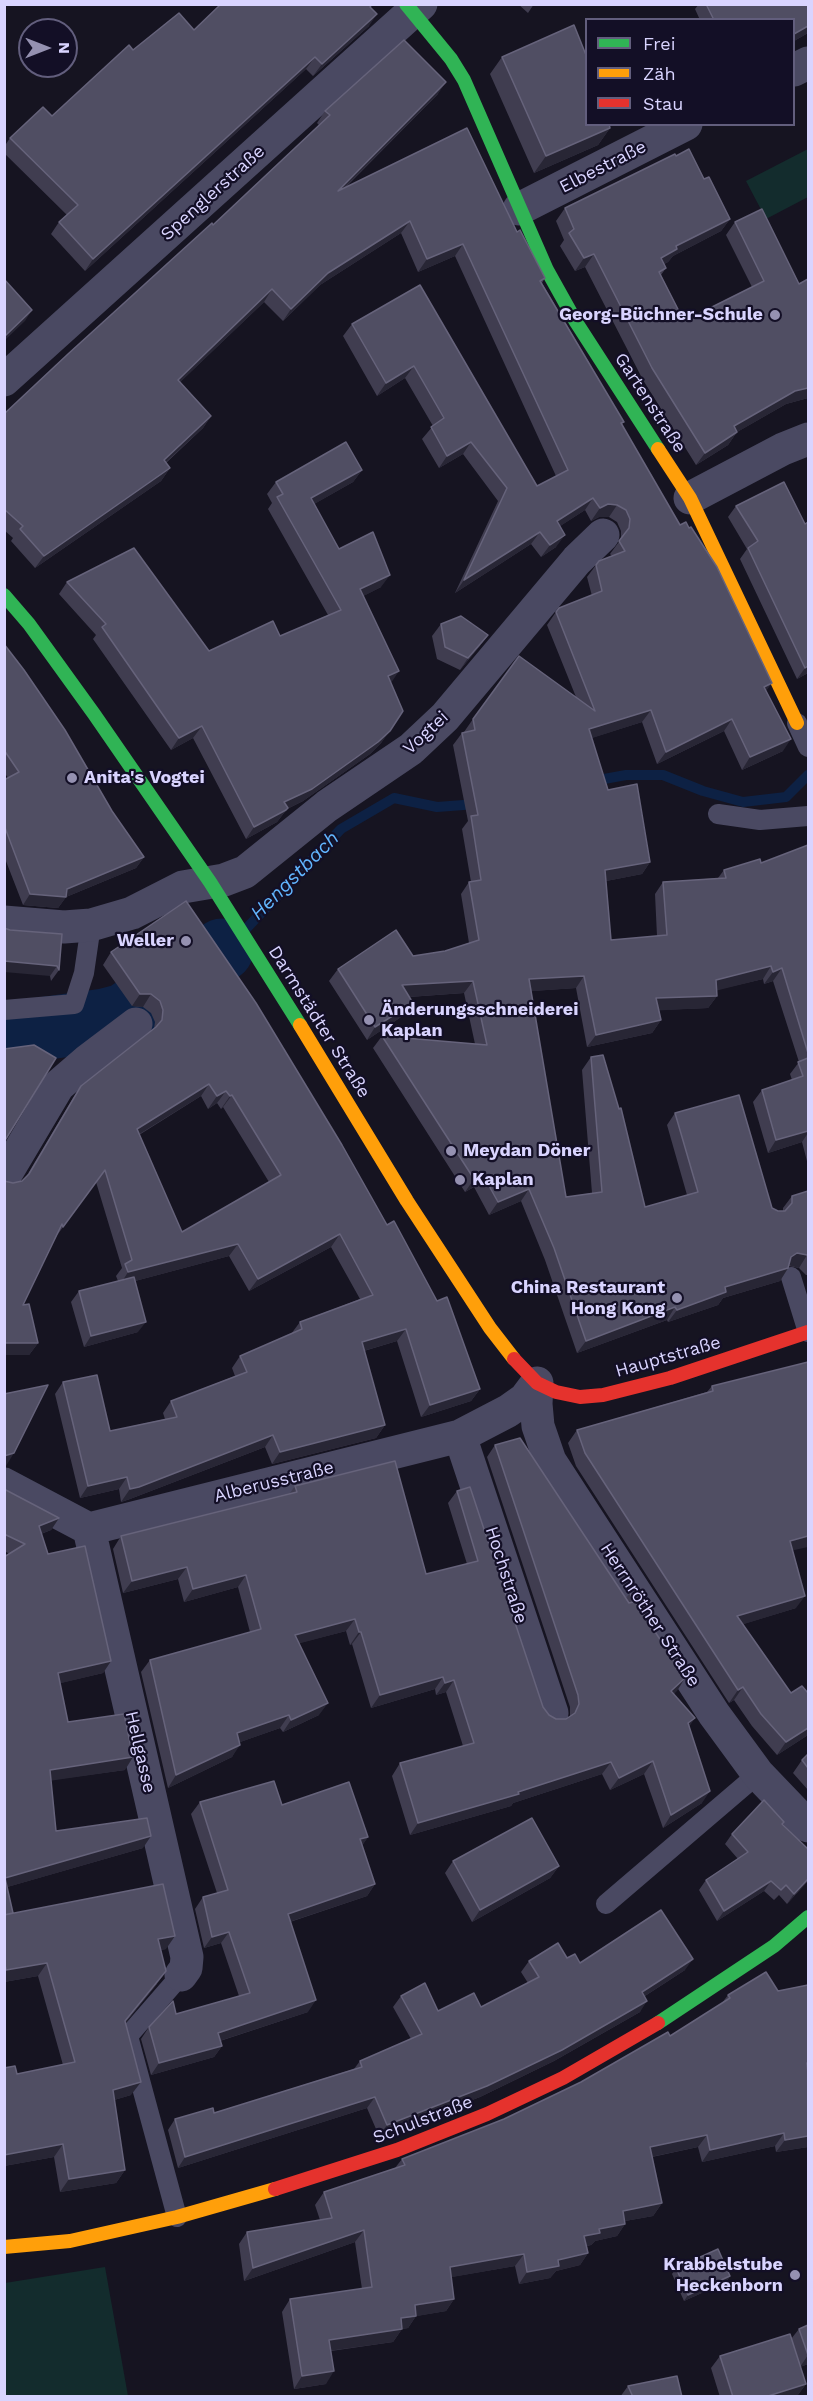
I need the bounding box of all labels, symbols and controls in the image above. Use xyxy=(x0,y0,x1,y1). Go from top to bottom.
north arrow xyxy=(18,18,78,78)
legend xyxy=(585,18,795,126)
text: Frei xyxy=(643,33,675,54)
text: N xyxy=(55,42,74,54)
text: Zäh xyxy=(643,63,676,84)
text: Stau xyxy=(643,93,683,114)
street label: Elbestraße xyxy=(556,136,650,198)
street label: Spenglerstraße xyxy=(157,141,269,245)
place label: Georg-Büchner-Schule xyxy=(559,304,763,326)
marker: Georg-Büchner-Schule xyxy=(768,308,782,322)
street label: Gartenstraße xyxy=(610,349,690,457)
street label: Vogtei xyxy=(399,707,453,759)
place label: Anita's Vogtei xyxy=(84,767,205,789)
marker: Anita's Vogtei xyxy=(65,771,79,785)
water label: Hengstbach xyxy=(246,827,344,925)
place label: Weller xyxy=(117,930,174,952)
marker: Weller xyxy=(179,934,193,948)
street label: Darmstädter Straße xyxy=(263,942,375,1102)
place label: Änderungsschneiderei Kaplan xyxy=(381,999,578,1042)
marker: Änderungsschneiderei Kaplan xyxy=(362,1013,376,1027)
place label: Meydan Döner xyxy=(463,1140,590,1162)
marker: Meydan Döner xyxy=(444,1144,458,1158)
place label: Kaplan xyxy=(472,1169,534,1191)
marker: Kaplan xyxy=(453,1173,467,1187)
place label: China Restaurant Hong Kong xyxy=(511,1277,665,1320)
marker: China Restaurant Hong Kong xyxy=(670,1291,684,1305)
street label: Hauptstraße xyxy=(613,1332,723,1382)
street label: Alberusstraße xyxy=(212,1457,336,1507)
street label: Hochstraße xyxy=(480,1524,532,1626)
street label: Herrnröther Straße xyxy=(595,1539,705,1691)
street label: Hellgasse xyxy=(120,1709,160,1795)
street label: Schulstraße xyxy=(370,2091,476,2149)
place label: Krabbelstube Heckenborn xyxy=(663,2254,783,2296)
marker: Krabbelstube Heckenborn xyxy=(788,2268,802,2282)

